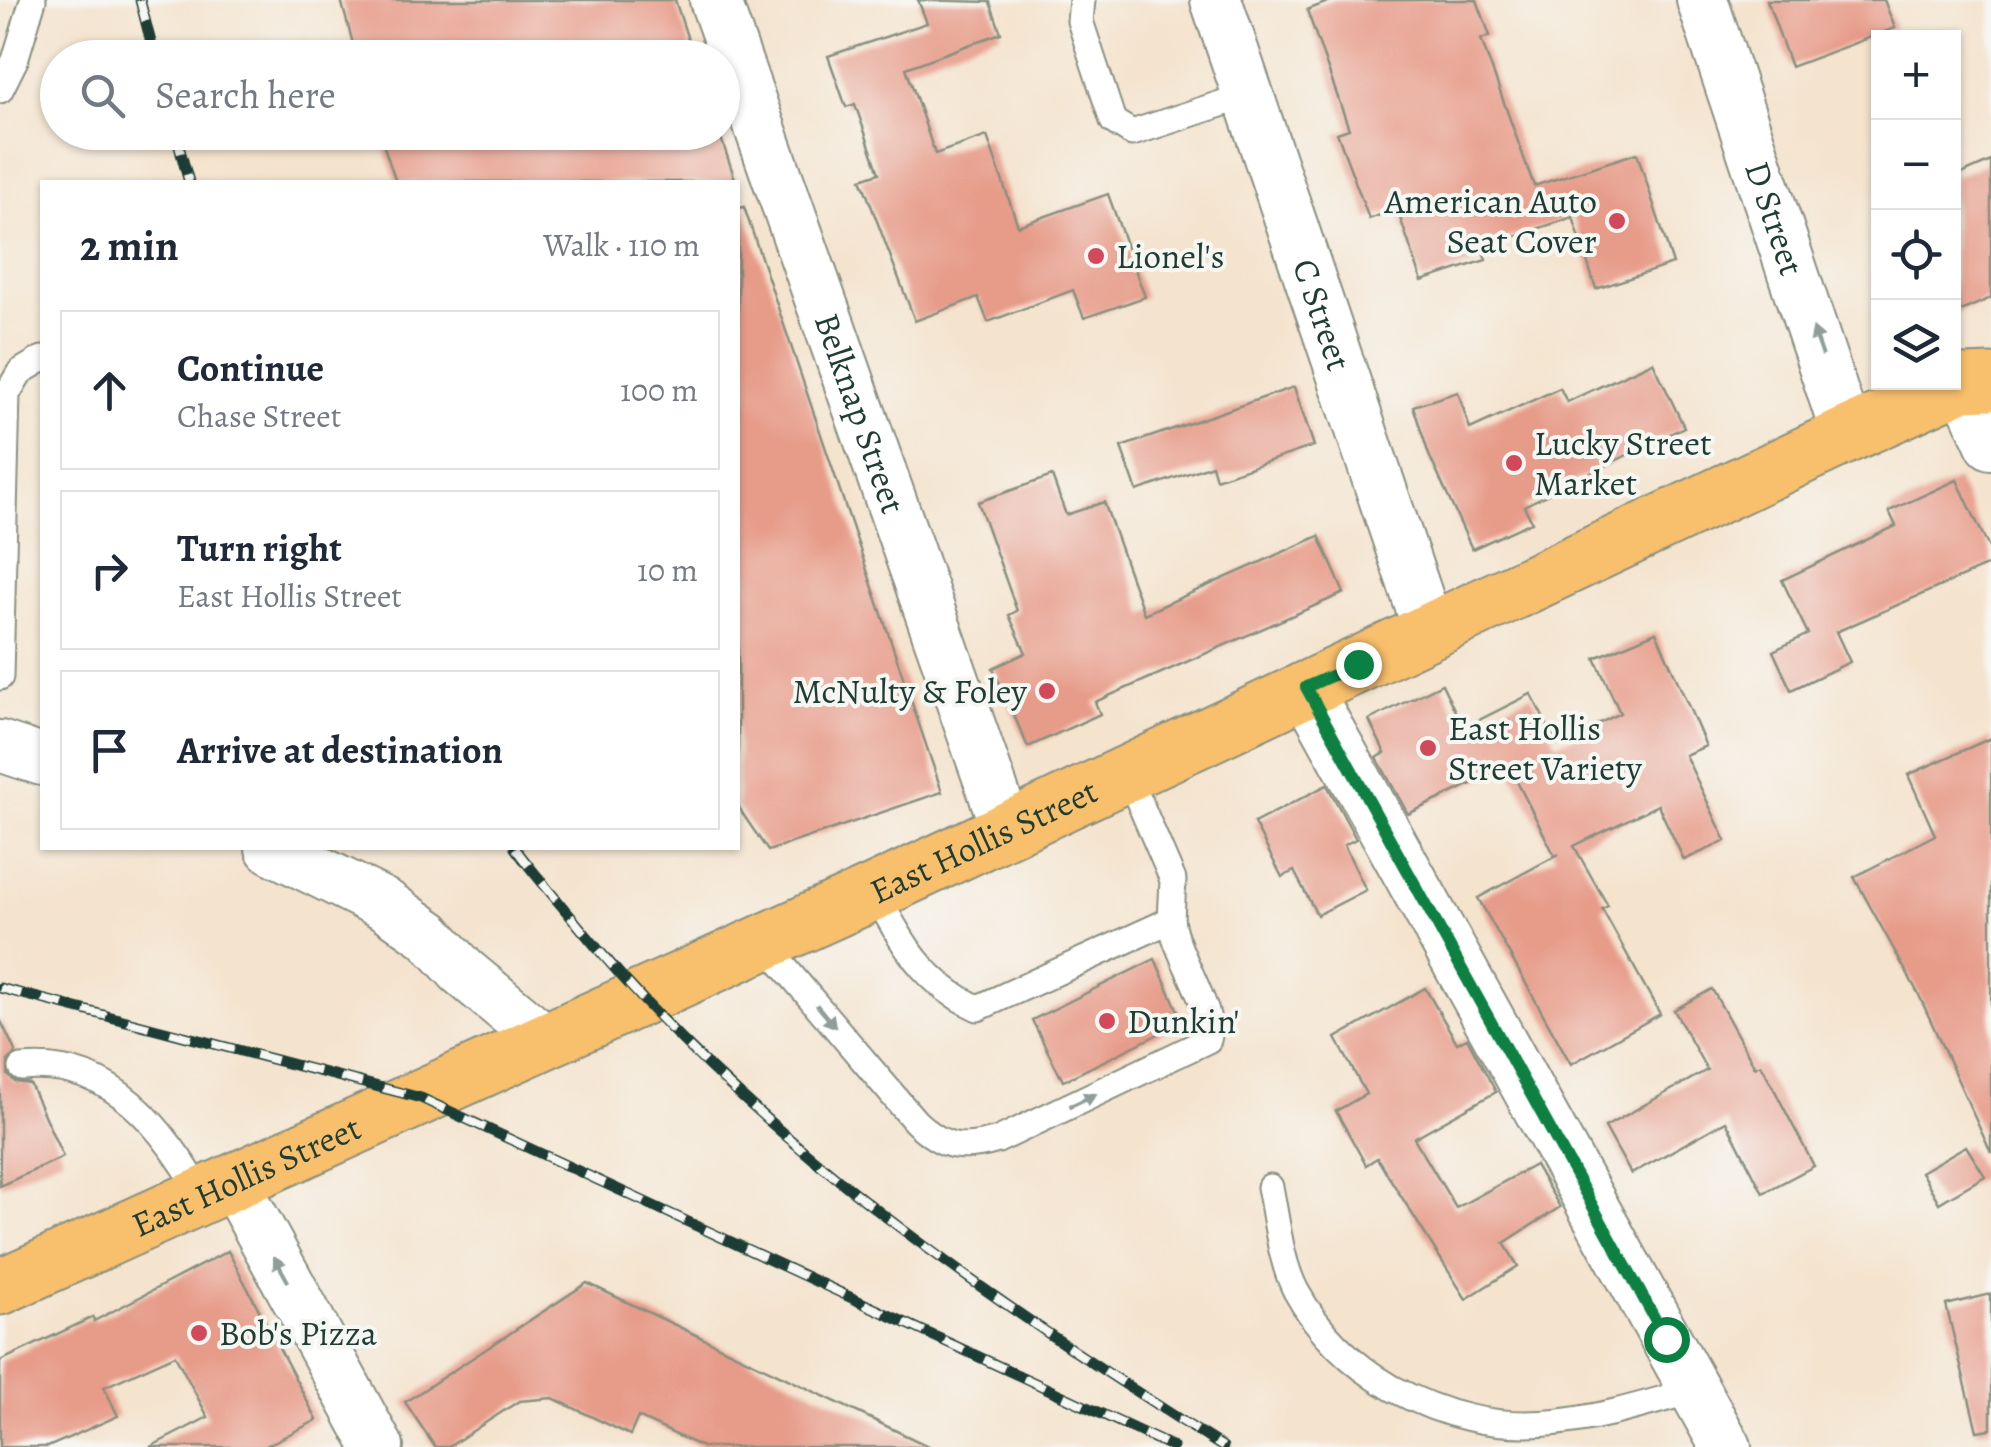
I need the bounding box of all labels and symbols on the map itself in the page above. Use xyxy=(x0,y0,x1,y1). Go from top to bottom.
street label: D Street xyxy=(1733,155,1816,282)
place label: American Auto Seat Cover xyxy=(1384,177,1597,265)
marker: American Auto Seat Cover xyxy=(1606,210,1628,232)
place label: Lionel's xyxy=(1116,232,1225,280)
marker: Lionel's xyxy=(1085,245,1107,267)
street label: C Street xyxy=(1281,252,1363,377)
street label: Belknap Street xyxy=(803,307,918,520)
one-way arrow xyxy=(1809,327,1824,357)
place label: Lucky Street Market xyxy=(1534,419,1712,507)
marker: Lucky Street Market xyxy=(1503,452,1525,474)
route end xyxy=(1336,642,1382,688)
place label: McNulty & Foley xyxy=(792,667,1027,715)
marker: McNulty & Foley xyxy=(1036,680,1058,702)
place label: East Hollis Street Variety xyxy=(1448,704,1642,792)
marker: East Hollis Street Variety xyxy=(1417,737,1439,759)
street label: East Hollis Street xyxy=(862,767,1105,915)
place label: Dunkin' xyxy=(1127,997,1240,1045)
one-way arrow xyxy=(815,1003,837,1028)
marker: Dunkin' xyxy=(1096,1010,1118,1032)
one-way arrow xyxy=(1069,1092,1098,1109)
street label: East Hollis Street xyxy=(124,1103,368,1248)
one-way arrow xyxy=(273,1255,290,1284)
place label: Bob's Pizza xyxy=(219,1309,378,1357)
route start xyxy=(1644,1317,1690,1363)
marker: Bob's Pizza xyxy=(188,1322,210,1344)

